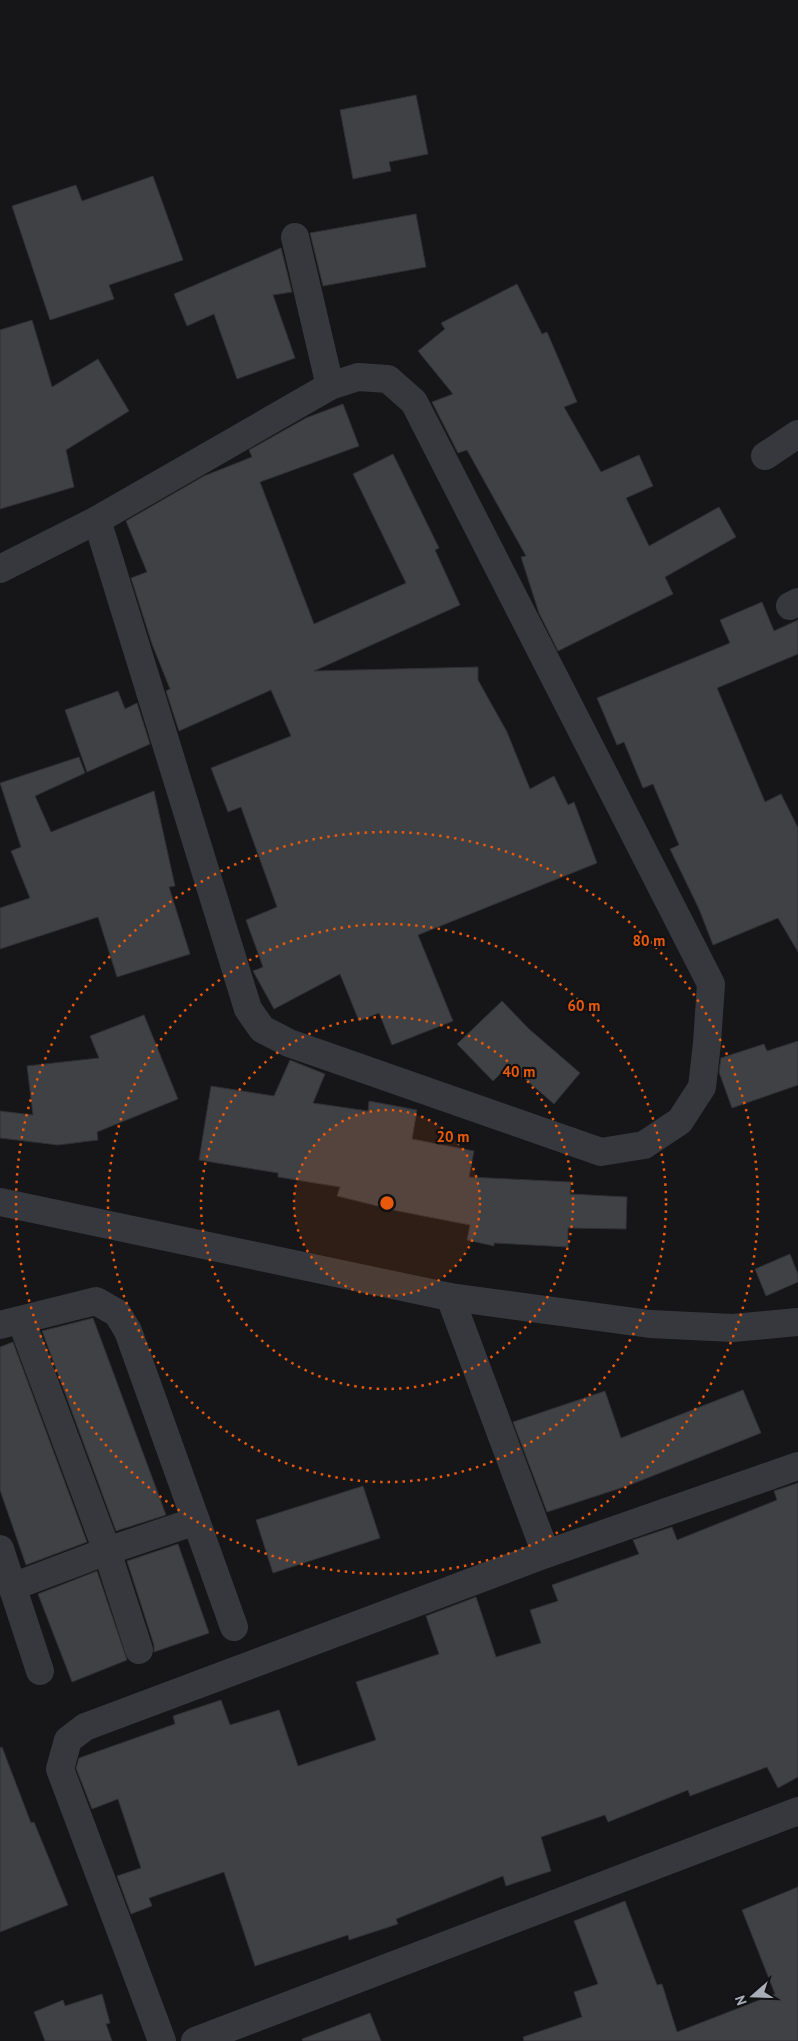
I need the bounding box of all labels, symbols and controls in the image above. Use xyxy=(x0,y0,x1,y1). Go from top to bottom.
text: 80 m xyxy=(633,931,665,950)
text: 60 m xyxy=(568,996,600,1015)
text: 40 m xyxy=(503,1062,535,1081)
text: 20 m xyxy=(437,1127,469,1146)
centre of rings xyxy=(378,1194,396,1212)
north arrow xyxy=(728,1971,778,2021)
text: N xyxy=(731,1993,751,2008)

